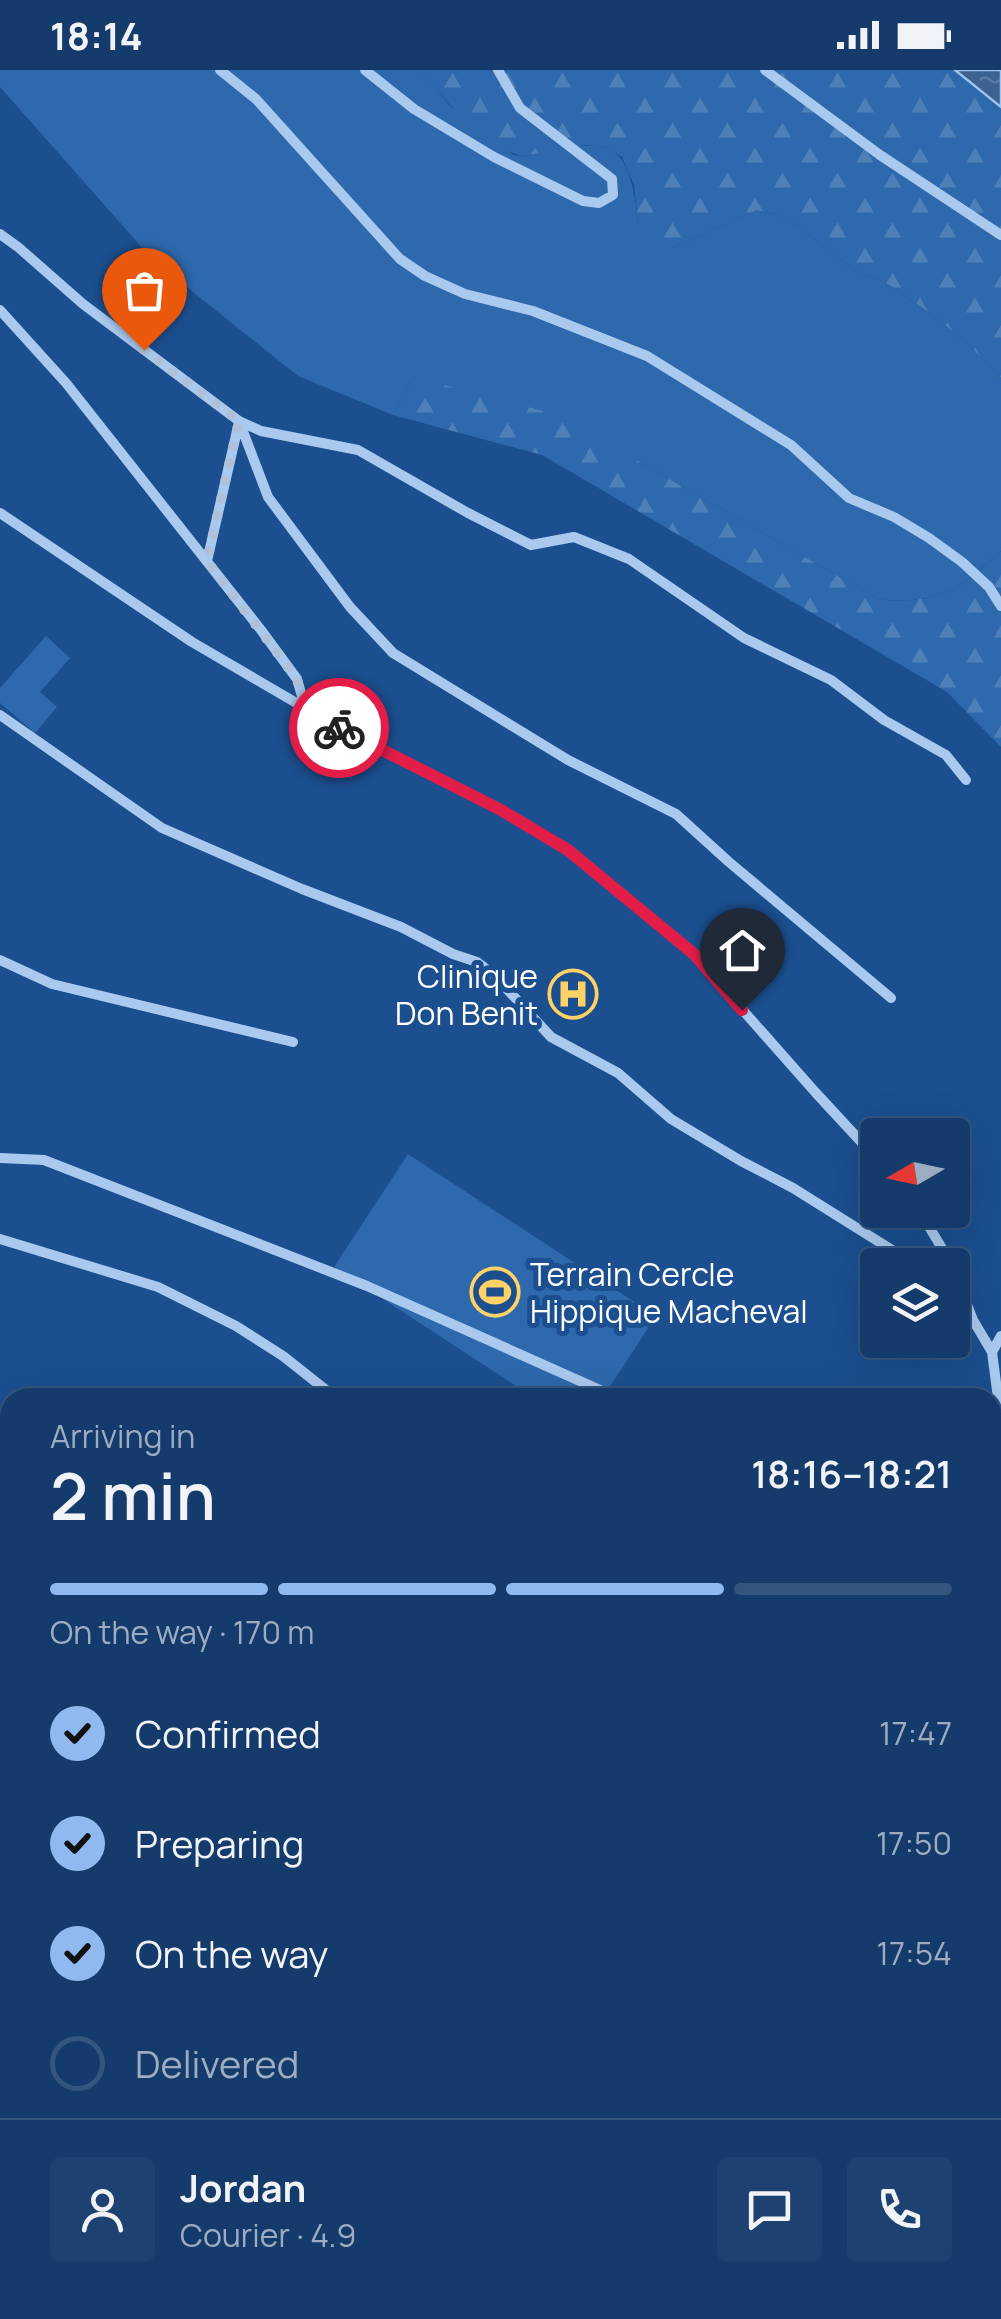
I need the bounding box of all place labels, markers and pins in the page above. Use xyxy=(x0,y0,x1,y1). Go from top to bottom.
pin xyxy=(102,248,187,351)
pin xyxy=(700,908,785,1011)
place label: Clinique Don Benit xyxy=(395,954,538,1035)
hospital icon: Clinique Don Benit xyxy=(547,968,599,1020)
place label: Terrain Cercle Hippique Macheval xyxy=(530,1252,808,1333)
sports icon: Terrain Cercle Hippique Macheval xyxy=(469,1266,521,1318)

